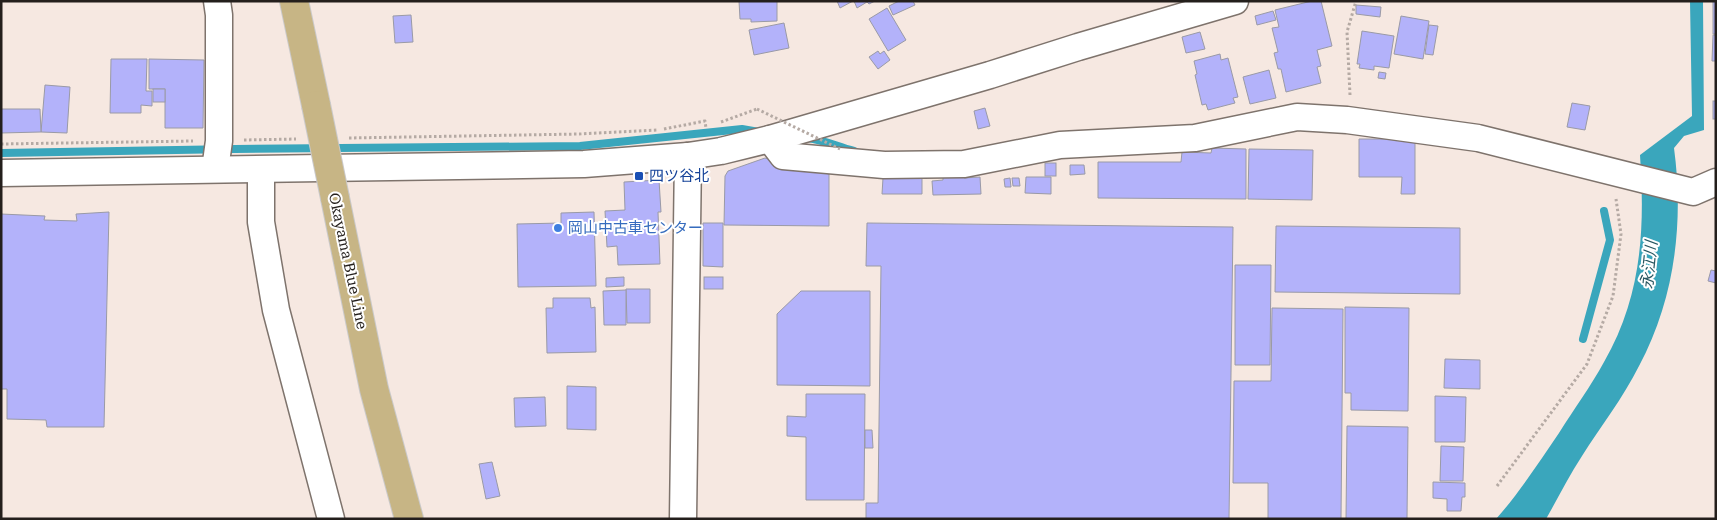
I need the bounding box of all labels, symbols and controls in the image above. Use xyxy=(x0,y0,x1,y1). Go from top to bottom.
place label: 四ツ谷北 xyxy=(649,167,709,185)
marker: 四ツ谷北 xyxy=(633,170,645,182)
street label: Okayama Blue Line xyxy=(325,191,371,331)
place label: 岡山中古車センター xyxy=(568,219,703,237)
marker: 岡山中古車センター xyxy=(552,222,564,234)
water label: 永江川 xyxy=(1637,238,1661,290)

